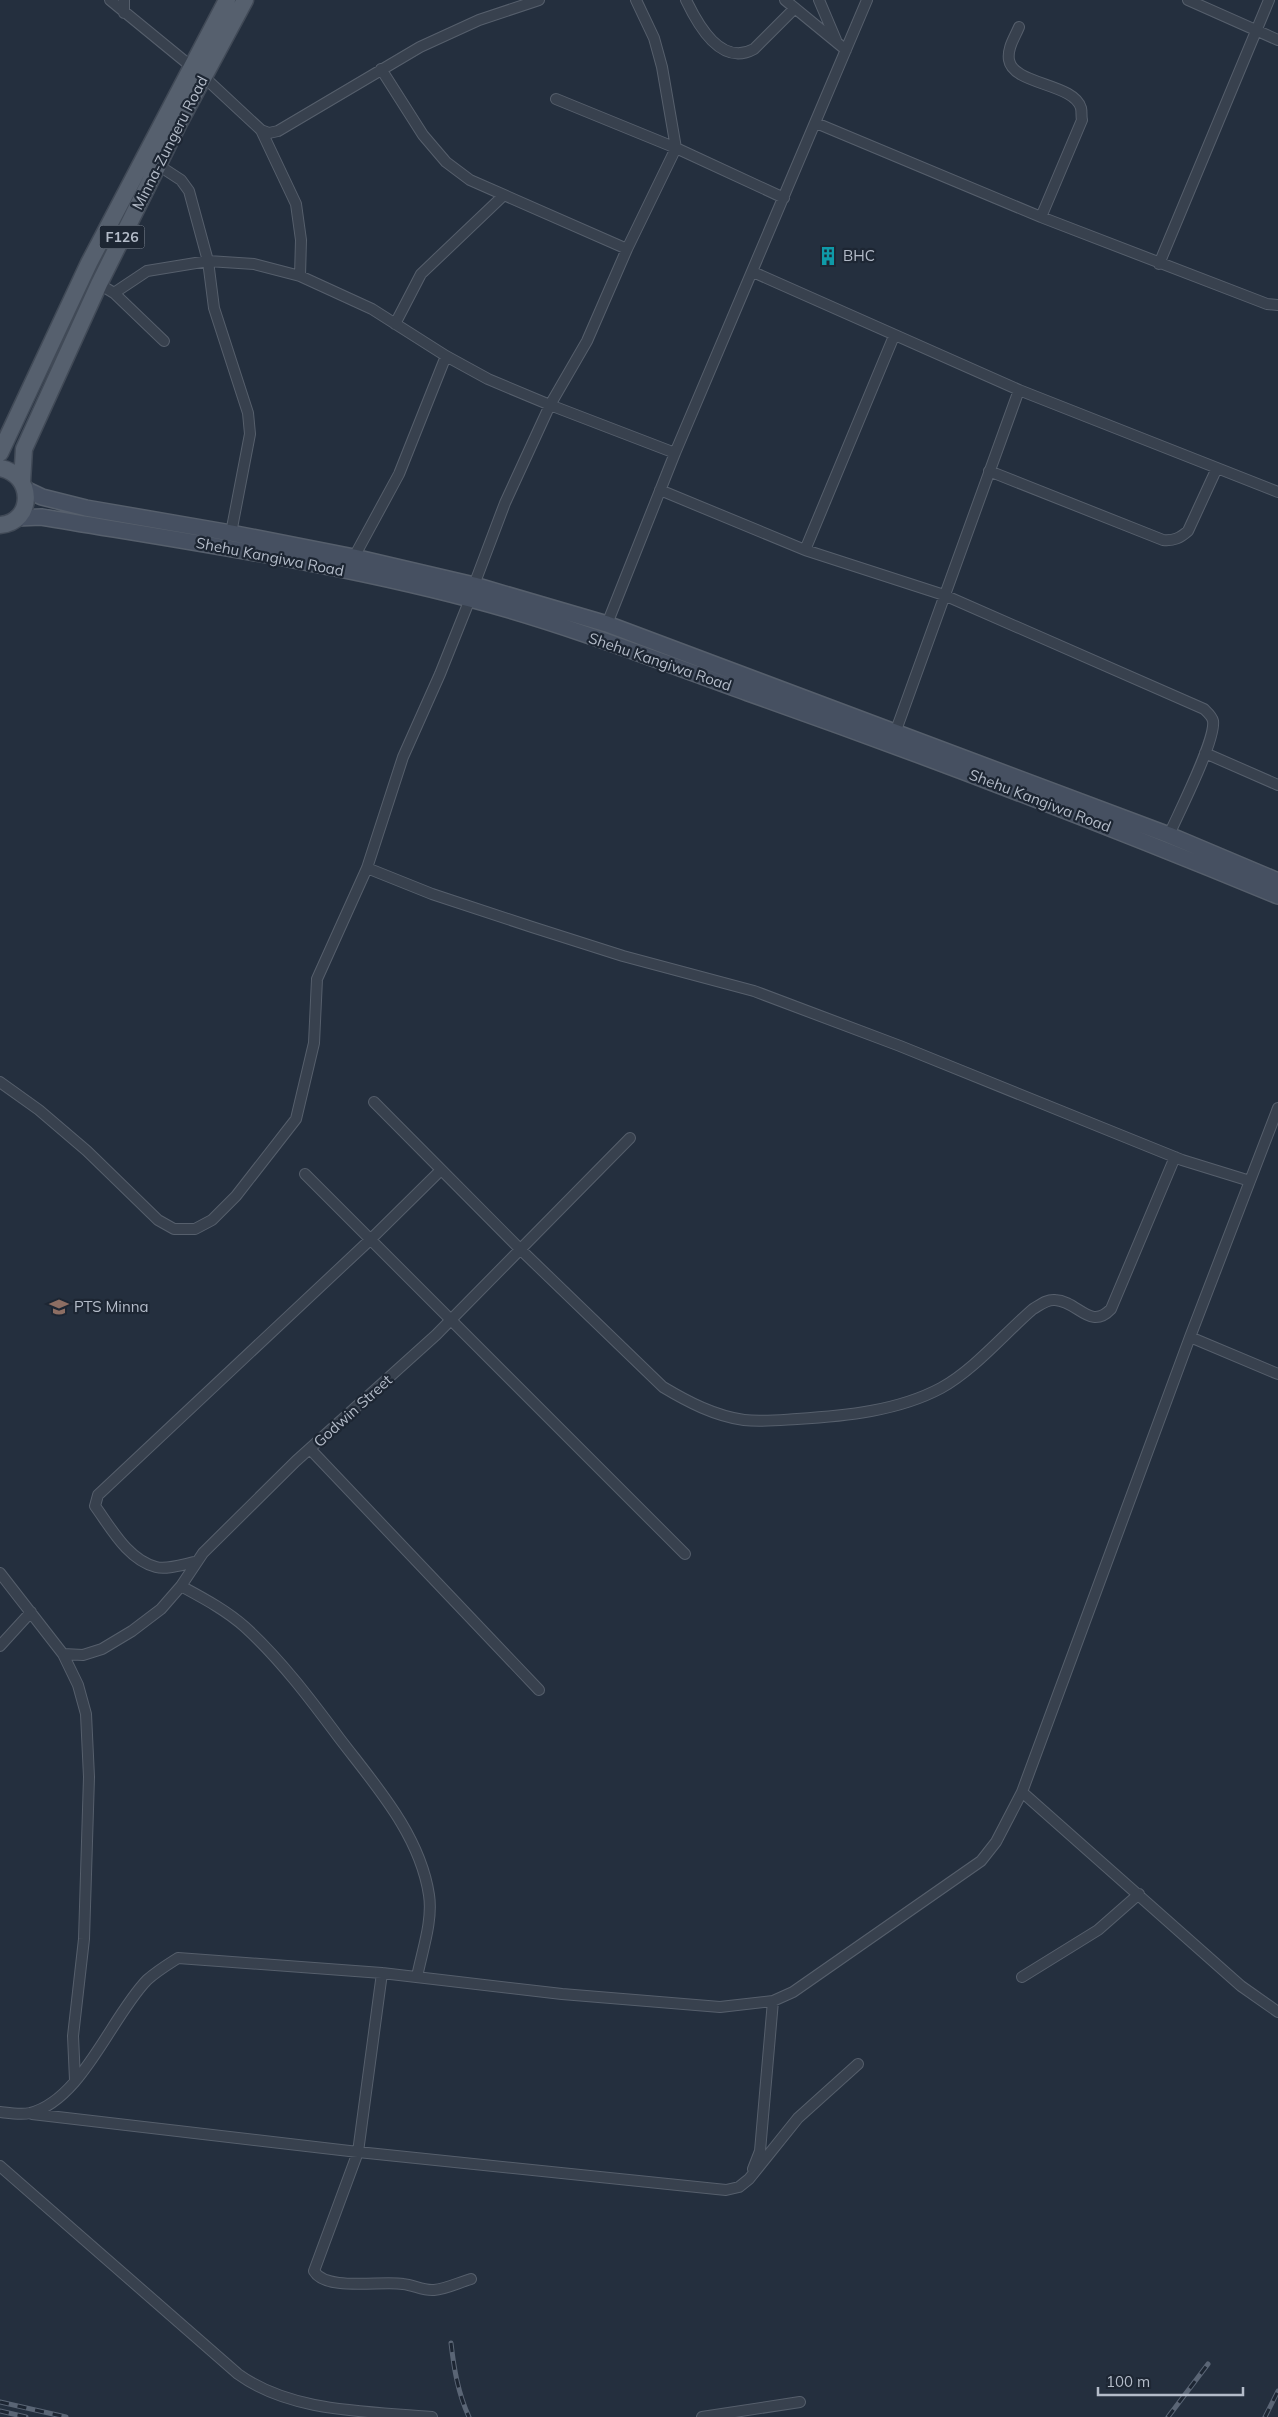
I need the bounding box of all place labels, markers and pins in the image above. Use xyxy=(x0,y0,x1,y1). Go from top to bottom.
building icon: BHC xyxy=(817,245,839,267)
place label: BHC xyxy=(843,246,875,265)
school or university icon: PTS Minna xyxy=(48,1296,70,1318)
place label: PTS Minna xyxy=(74,1297,148,1316)

